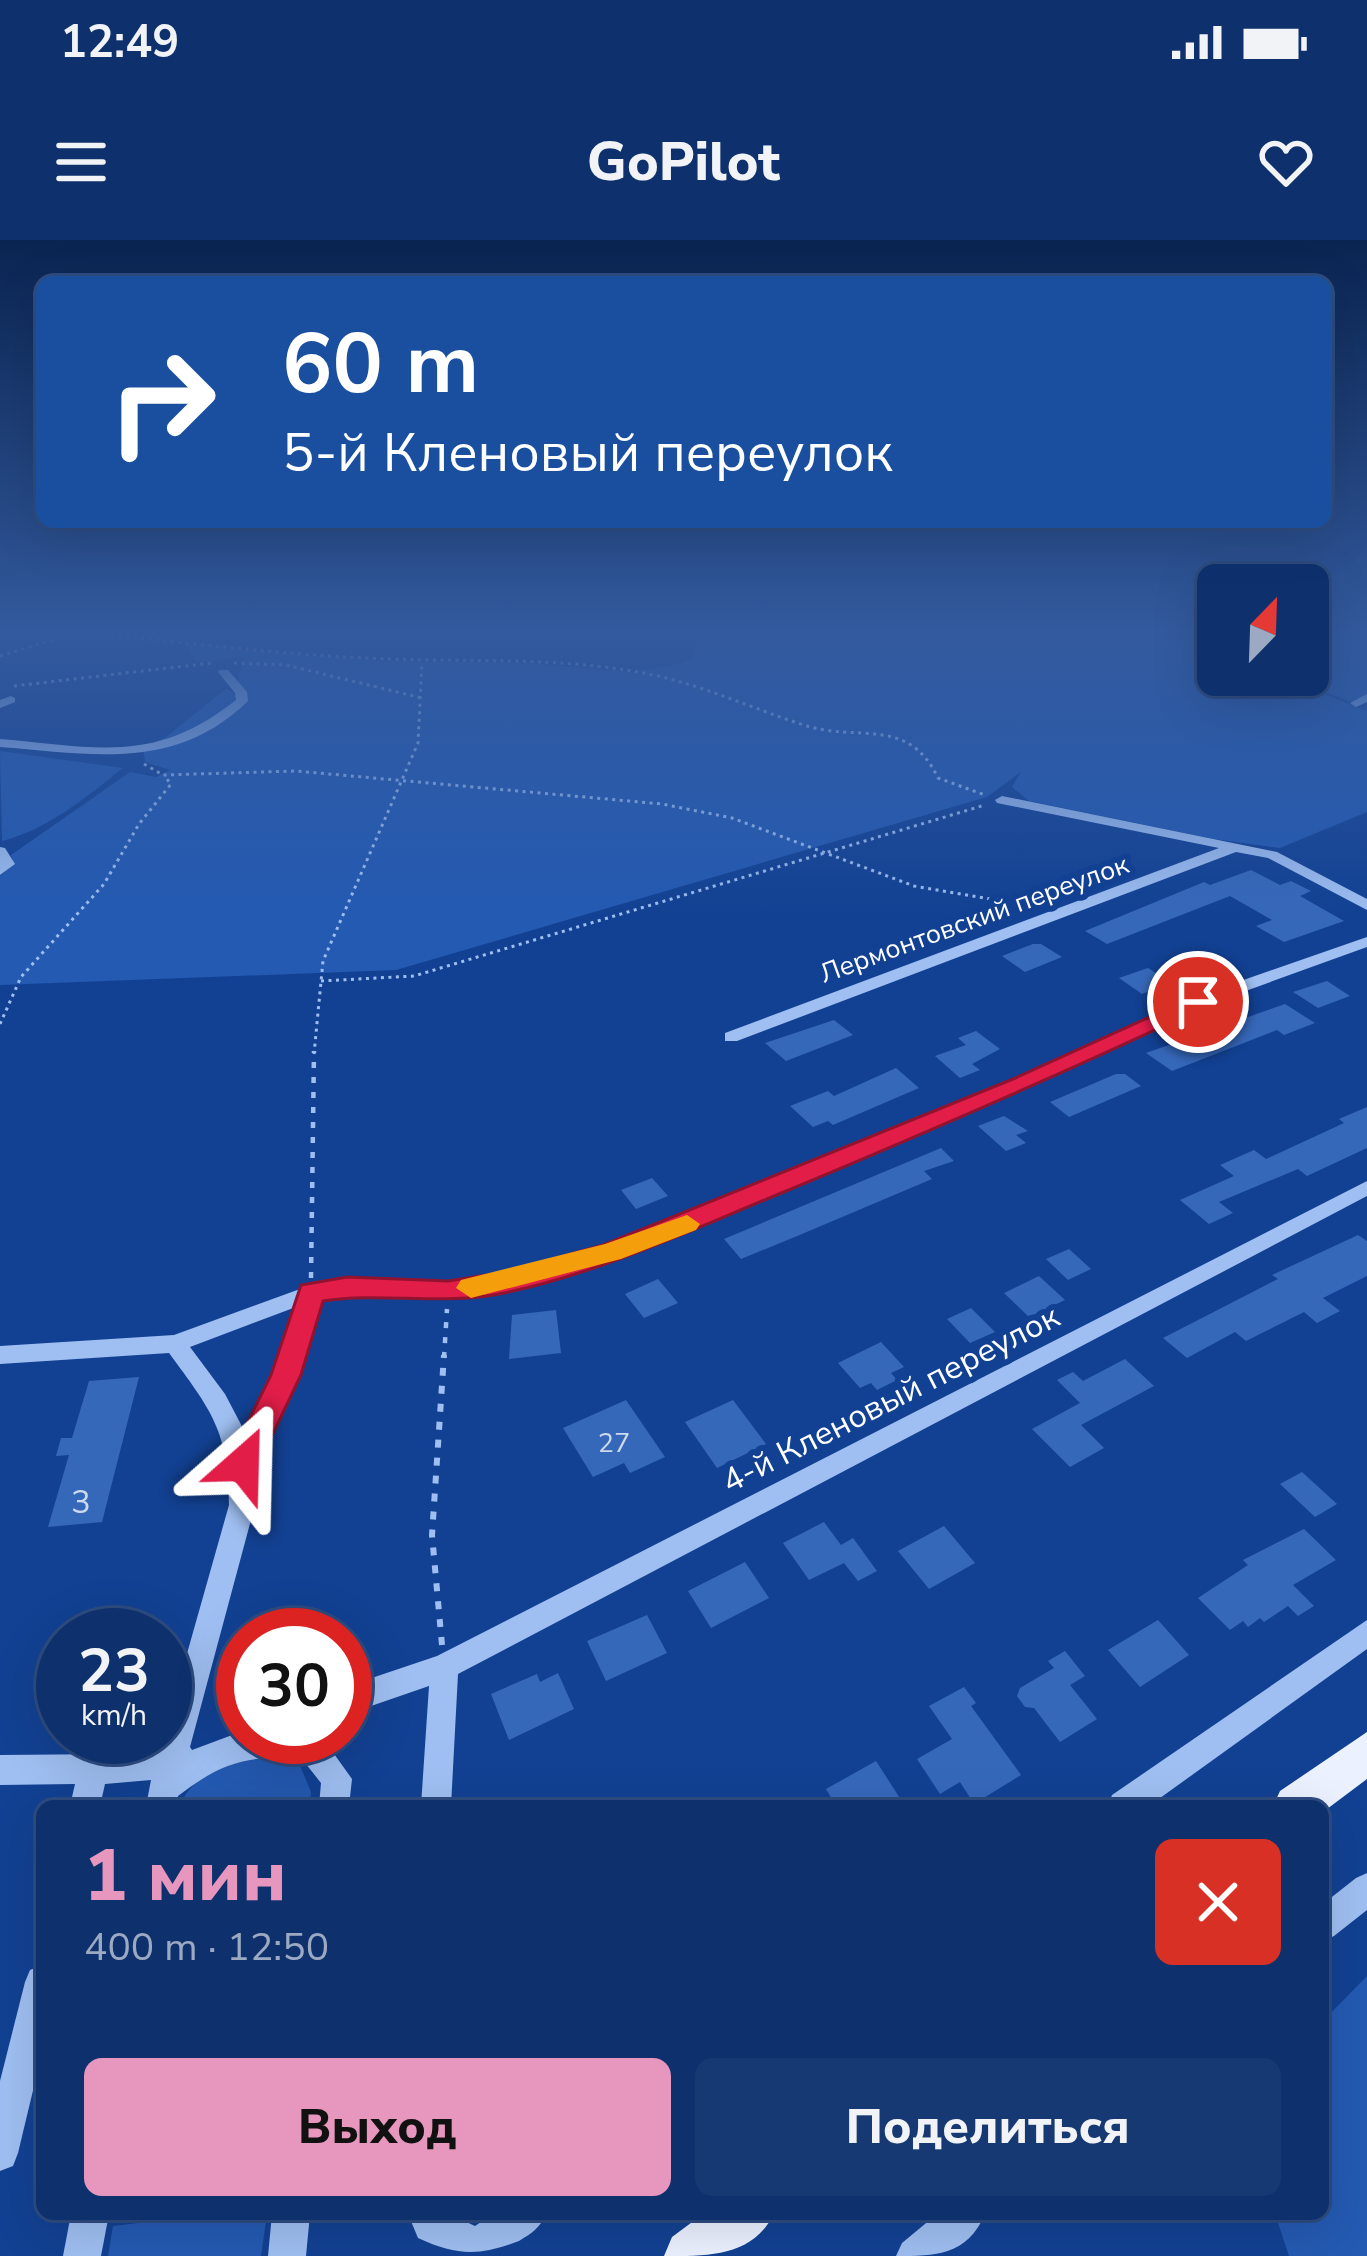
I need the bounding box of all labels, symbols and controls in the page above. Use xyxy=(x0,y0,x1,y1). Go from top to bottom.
text: 12:49 xyxy=(60,12,179,73)
text: GoPilot xyxy=(587,125,780,199)
icon: menu xyxy=(48,129,114,195)
icon: heart xyxy=(1253,129,1319,195)
text: 60 m xyxy=(282,307,479,422)
icon: right xyxy=(84,324,240,480)
text: 5-й Кленовый переулок xyxy=(282,416,893,490)
north arrow xyxy=(1197,564,1329,696)
map controls xyxy=(1197,564,1329,696)
street label: Лермонтовский переулок xyxy=(815,846,1135,993)
pin xyxy=(1147,951,1249,1053)
icon: arrive xyxy=(1165,969,1231,1035)
street label: 4-й Кленовый переулок xyxy=(714,1294,1068,1504)
position arrow xyxy=(180,1401,306,1527)
house number: 27 xyxy=(598,1425,630,1462)
house number: 3 xyxy=(71,1480,91,1525)
speed limit sign: 30 xyxy=(216,1608,372,1764)
text: 23 xyxy=(78,1630,150,1712)
text: km/h xyxy=(81,1695,147,1736)
text: 1 мин xyxy=(84,1827,287,1925)
button: close xyxy=(1155,1839,1281,1965)
text: 400 m · 12:50 xyxy=(84,1921,329,1974)
button: Выход xyxy=(84,2058,671,2196)
button: Поделиться xyxy=(695,2058,1281,2196)

